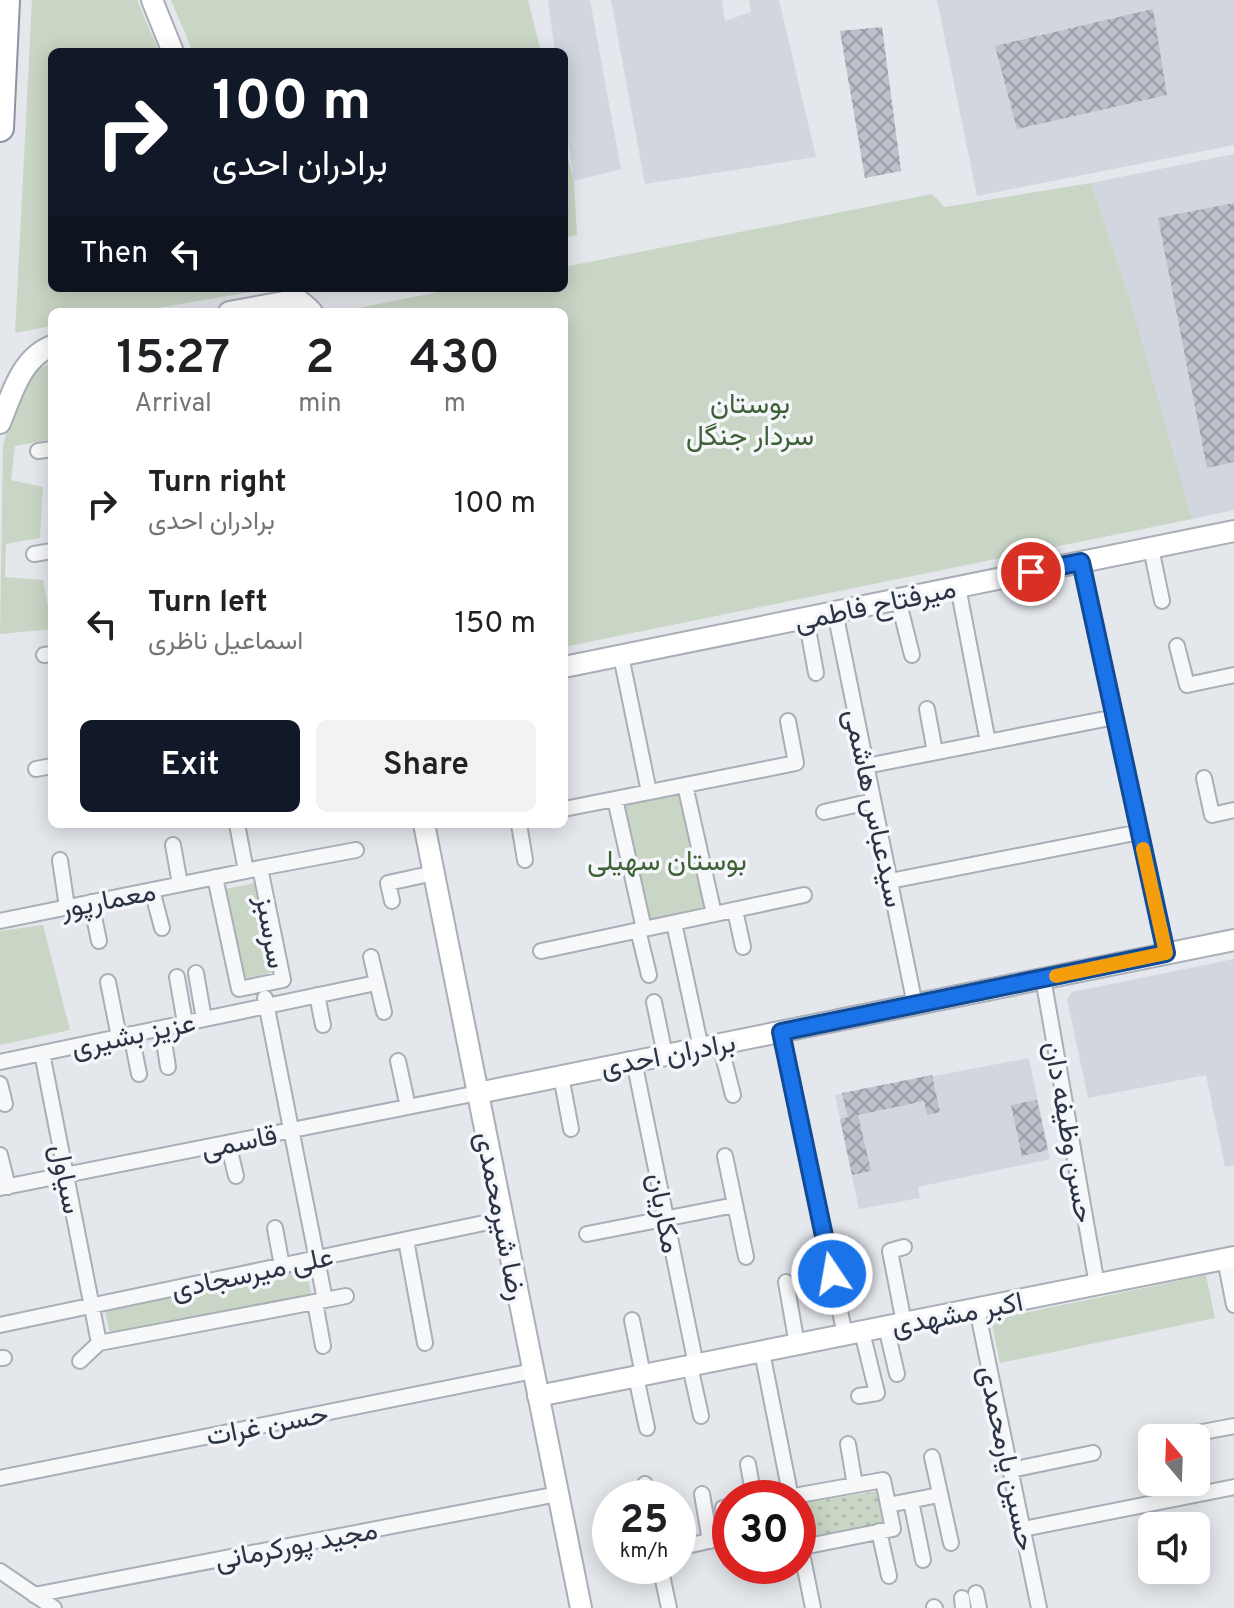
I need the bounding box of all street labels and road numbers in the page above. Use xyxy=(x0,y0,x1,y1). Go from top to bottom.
street label: میرفتاح فاطمی xyxy=(792,572,960,642)
street label: سیدعباس هاشمی xyxy=(833,706,911,911)
street label: معمارپور xyxy=(57,875,159,929)
street label: سرسبز xyxy=(245,892,293,972)
street label: عزیز بشیری xyxy=(68,1006,199,1068)
street label: برادران احدی xyxy=(598,1026,739,1088)
street label: حسن وظیفه دان xyxy=(1033,1039,1101,1226)
street label: قاسمی xyxy=(198,1119,281,1169)
street label: رضا شیرمحمدی xyxy=(465,1129,533,1304)
street label: سیاول xyxy=(40,1142,88,1217)
street label: مکاریان xyxy=(637,1170,687,1257)
street label: علی میرسجادی xyxy=(168,1240,337,1310)
street label: اکبر مشهدی xyxy=(889,1286,1026,1346)
street label: حسین یارمحمدی xyxy=(968,1363,1042,1555)
street label: حسن غرات xyxy=(203,1397,332,1456)
street label: مجید پورکرمانی xyxy=(212,1514,381,1580)

